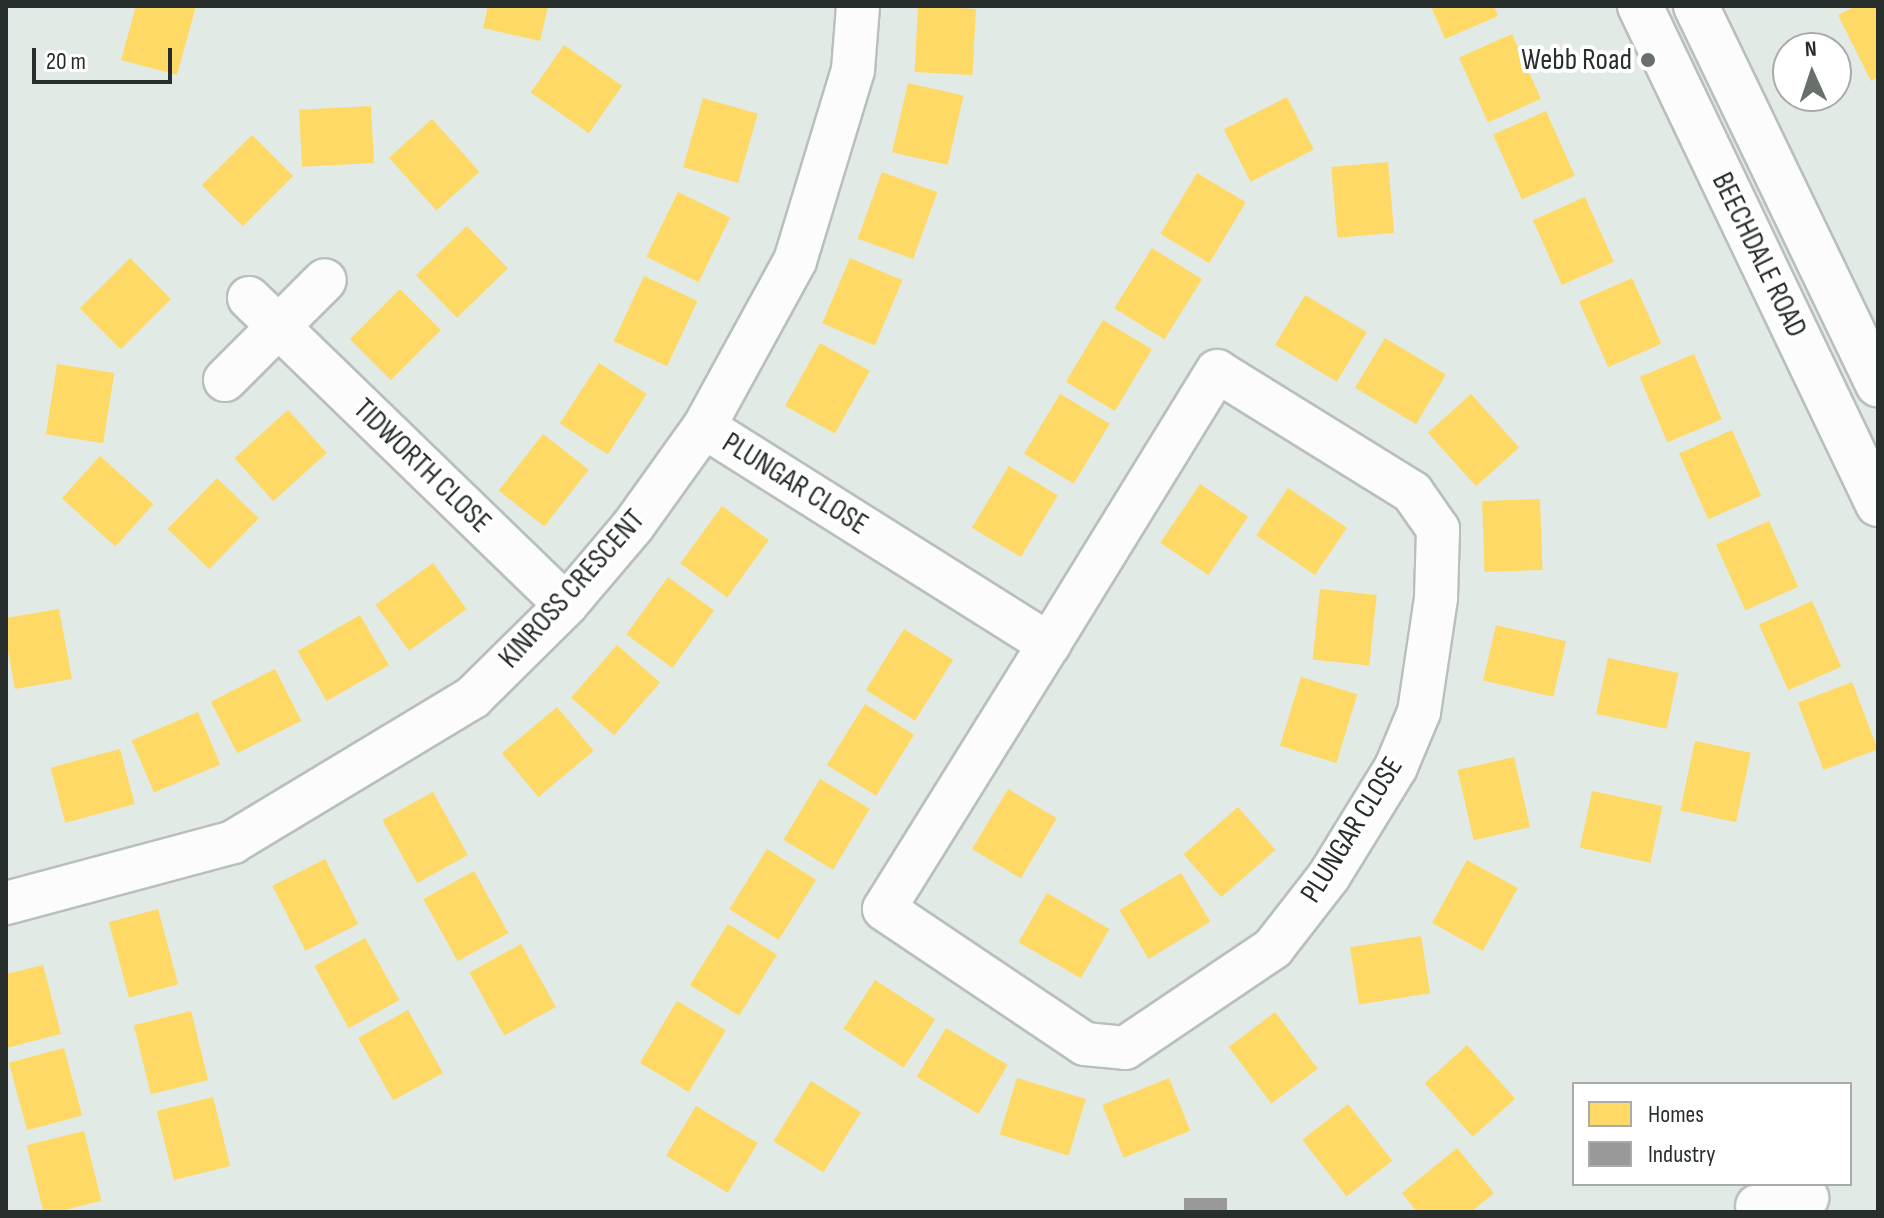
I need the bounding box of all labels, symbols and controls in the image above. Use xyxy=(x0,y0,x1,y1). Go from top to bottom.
scale bar xyxy=(36,32,176,82)
north arrow xyxy=(1772,32,1852,112)
text: N xyxy=(1804,36,1817,63)
place label: Webb Road xyxy=(1521,42,1632,78)
text: 20 m xyxy=(46,47,86,76)
marker: Webb Road xyxy=(1639,51,1657,69)
street label: BEECHDALE ROAD xyxy=(1704,167,1814,343)
street label: TIDWORTH CLOSE xyxy=(346,391,498,541)
street label: PLUNGAR CLOSE xyxy=(716,425,874,543)
street label: KINROSS CRESCENT xyxy=(491,502,653,676)
street label: PLUNGAR CLOSE xyxy=(1293,751,1411,909)
legend xyxy=(1572,1082,1852,1186)
text: Homes xyxy=(1648,1100,1704,1129)
text: Industry xyxy=(1648,1140,1715,1169)

